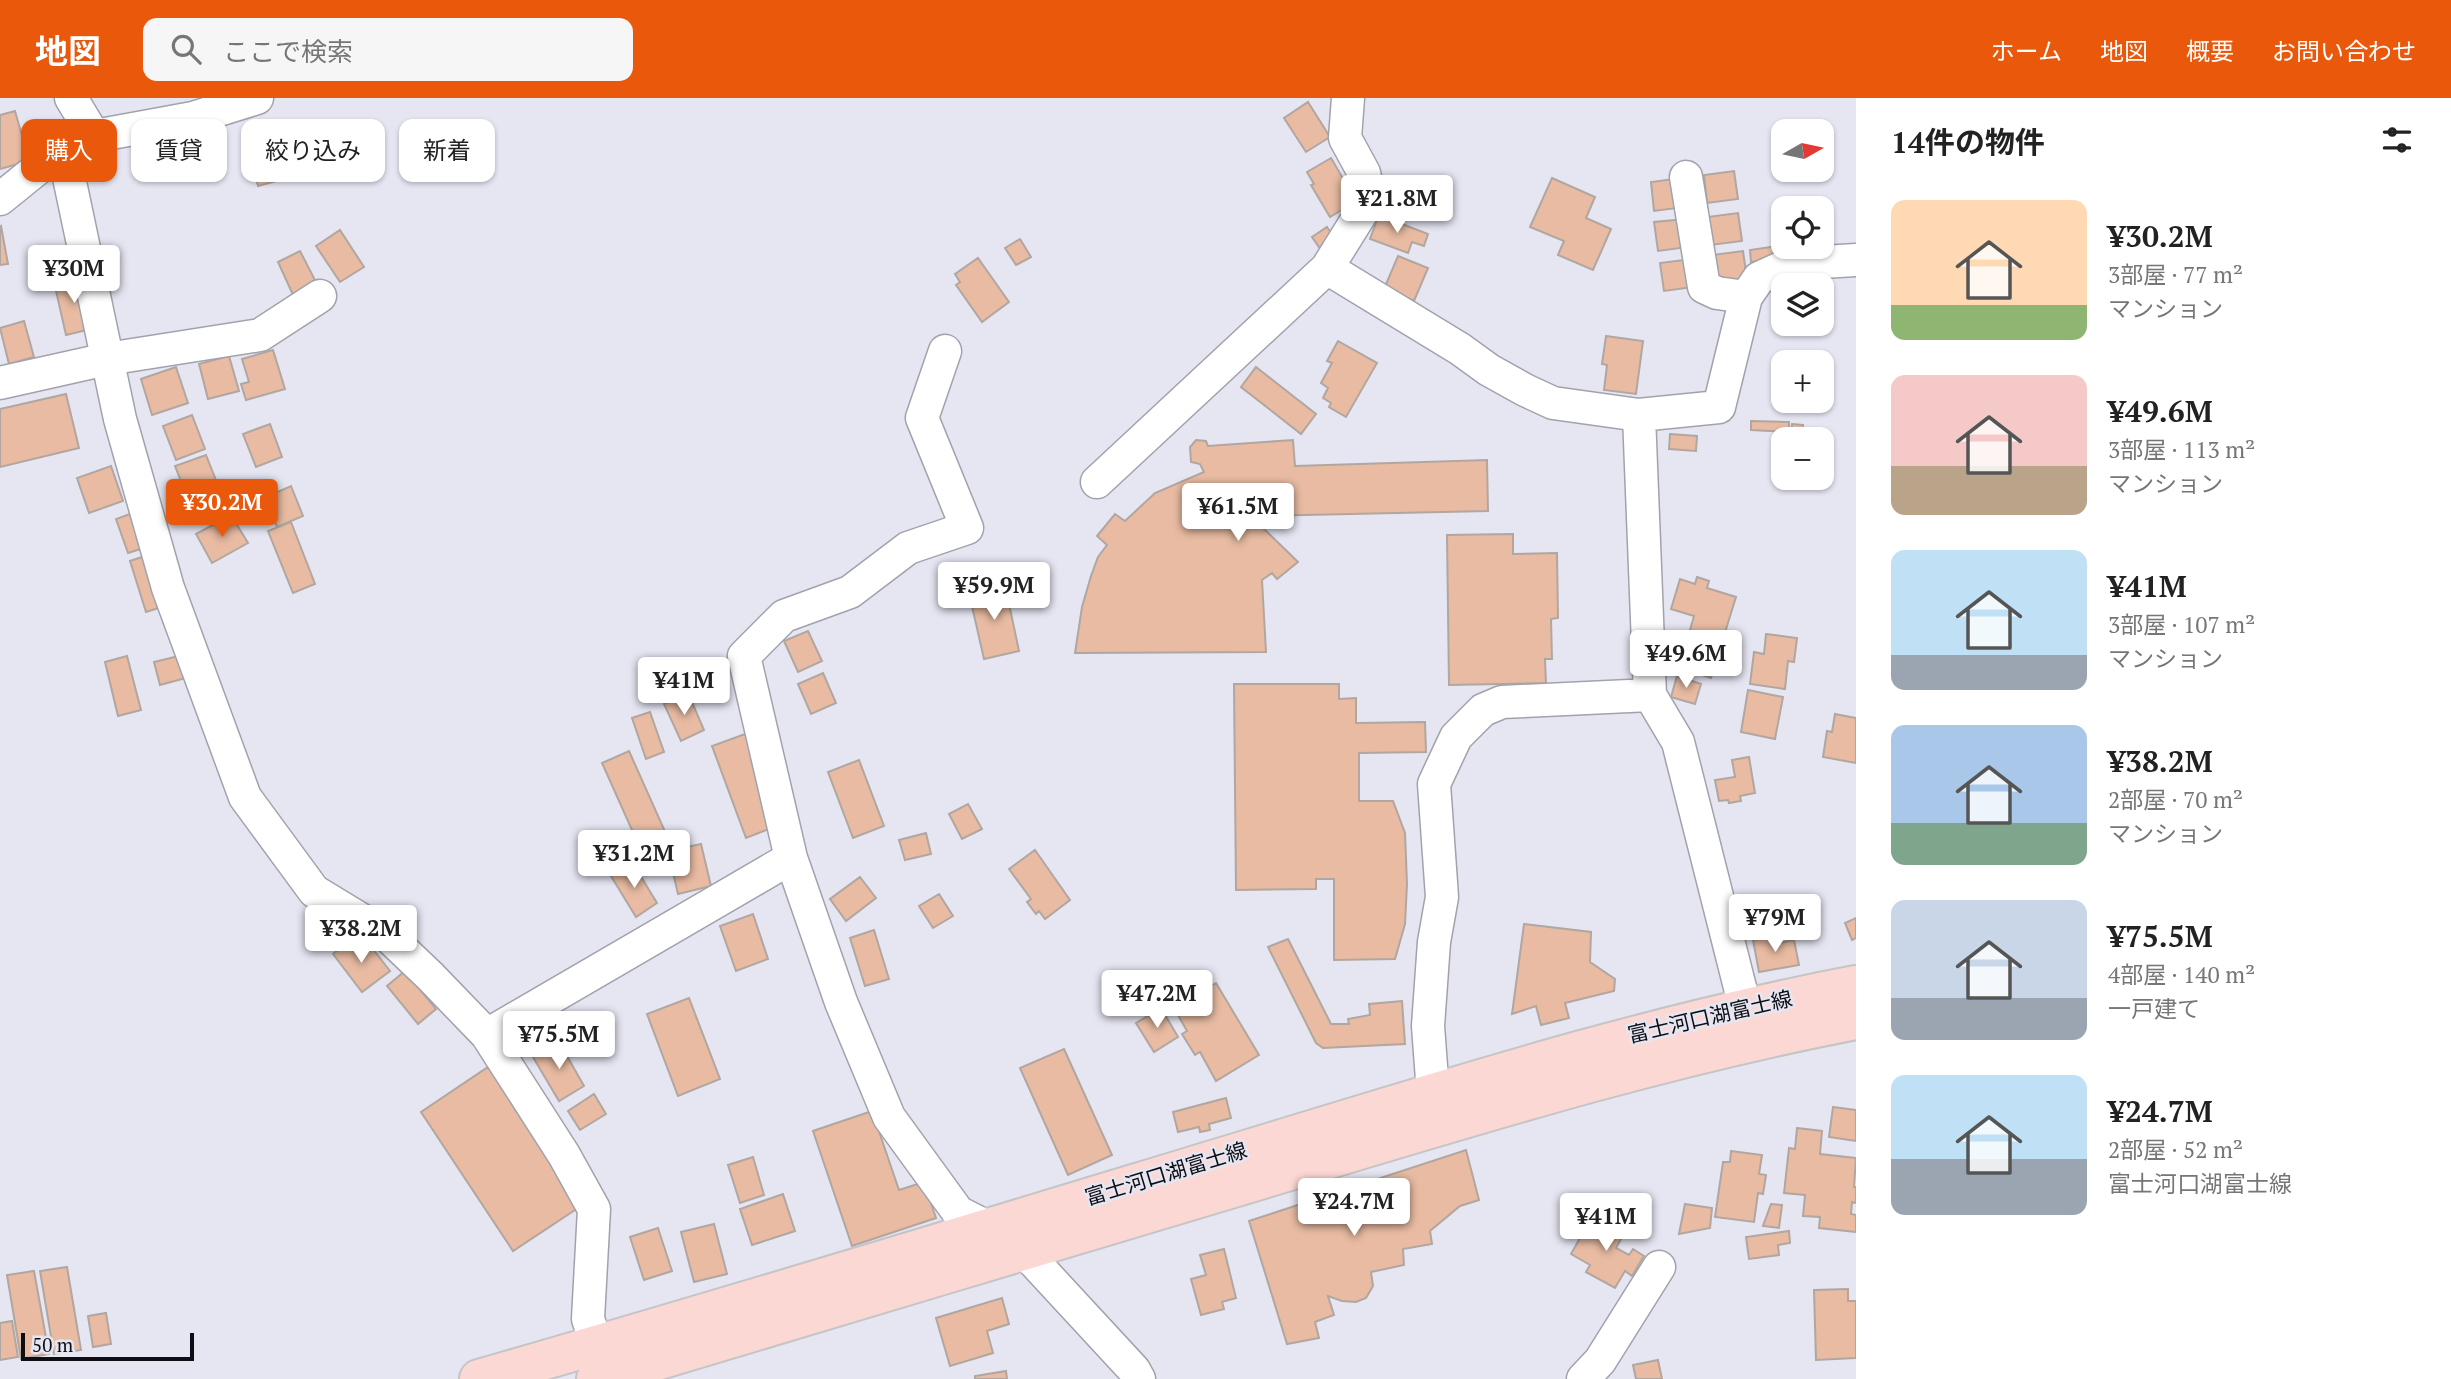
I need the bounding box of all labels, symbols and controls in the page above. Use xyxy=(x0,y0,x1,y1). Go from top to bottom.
search box xyxy=(143,18,633,81)
text: 地図 xyxy=(35,29,101,72)
icon: search xyxy=(167,30,205,68)
text: ここで検索 xyxy=(223,34,353,68)
text: ホーム xyxy=(1991,35,2062,67)
text: 地図 xyxy=(2100,35,2148,67)
text: 概要 xyxy=(2186,35,2234,67)
text: お問い合わせ xyxy=(2272,35,2416,67)
chip: 購入 xyxy=(21,119,117,182)
chip: 賃貸 xyxy=(131,119,227,182)
chip: 絞り込み xyxy=(241,119,385,182)
chip: 新着 xyxy=(399,119,495,182)
north arrow xyxy=(1771,119,1834,182)
map controls xyxy=(1771,119,1834,490)
icon: filters xyxy=(2378,121,2416,159)
text: 14件の物件 xyxy=(1891,122,2045,162)
pin: ¥21.8M xyxy=(1340,176,1454,235)
text: ¥21.8M xyxy=(1357,182,1437,213)
button: locate xyxy=(1771,196,1834,259)
text: ¥30.2M xyxy=(2108,216,2213,256)
icon: home xyxy=(1947,228,2031,312)
pin: ¥30M xyxy=(33,246,115,305)
text: ¥30M xyxy=(44,252,104,283)
text: 3部屋 · 77 m² xyxy=(2108,259,2243,290)
button: layers xyxy=(1771,273,1834,336)
text: マンション xyxy=(2108,293,2223,324)
button: + xyxy=(1771,350,1834,413)
text: ¥49.6M xyxy=(2108,391,2213,431)
icon: home xyxy=(1947,403,2031,487)
button: − xyxy=(1771,427,1834,490)
text: 3部屋 · 113 m² xyxy=(2108,434,2255,465)
text: マンション xyxy=(2108,468,2223,499)
pin: ¥30.2M xyxy=(165,480,279,539)
pin: ¥61.5M xyxy=(1181,484,1295,543)
text: ¥30.2M xyxy=(182,486,262,517)
text: ¥61.5M xyxy=(1198,490,1278,521)
pin: ¥59.9M xyxy=(937,562,1051,622)
text: ¥41M xyxy=(2108,566,2187,606)
text: ¥59.9M xyxy=(954,569,1034,600)
icon: home xyxy=(1947,578,2031,662)
text: 3部屋 · 107 m² xyxy=(2108,609,2255,640)
pin: ¥49.6M xyxy=(1629,630,1743,690)
text: ¥49.6M xyxy=(1646,637,1726,668)
text: マンション xyxy=(2108,643,2223,674)
pin: ¥41M xyxy=(643,658,725,717)
text: ¥41M xyxy=(654,664,714,695)
text: ¥38.2M xyxy=(2108,741,2213,781)
icon: home xyxy=(1947,753,2031,837)
text: 2部屋 · 70 m² xyxy=(2108,784,2243,815)
text: マンション xyxy=(2108,818,2223,849)
pin: ¥31.2M xyxy=(577,830,691,890)
text: ¥31.2M xyxy=(594,837,674,868)
pin: ¥79M xyxy=(1734,894,1816,954)
text: ¥79M xyxy=(1745,901,1805,932)
pin: ¥38.2M xyxy=(304,906,418,965)
text: ¥38.2M xyxy=(321,912,401,943)
text: ¥75.5M xyxy=(2108,916,2213,956)
icon: home xyxy=(1947,928,2031,1012)
text: 4部屋 · 140 m² xyxy=(2108,959,2255,990)
pin: ¥47.2M xyxy=(1100,970,1214,1030)
text: ¥47.2M xyxy=(1118,977,1196,1008)
street label: 富士河口湖富士線 xyxy=(1625,983,1795,1049)
text: 一戸建て xyxy=(2108,993,2200,1024)
pin: ¥75.5M xyxy=(502,1012,616,1071)
text: ¥75.5M xyxy=(519,1018,599,1049)
text: ¥24.7M xyxy=(2108,1091,2213,1131)
icon: home xyxy=(1947,1103,2031,1187)
text: 2部屋 · 52 m² xyxy=(2108,1134,2243,1165)
street label: 富士河口湖富士線 xyxy=(1081,1135,1250,1211)
text: 富士河口湖富士線 xyxy=(2108,1168,2292,1199)
pin: ¥24.7M xyxy=(1297,1178,1411,1238)
text: ¥24.7M xyxy=(1314,1185,1394,1216)
pin: ¥41M xyxy=(1565,1194,1647,1253)
text: ¥41M xyxy=(1576,1200,1636,1231)
scale bar xyxy=(21,1330,194,1362)
text: 50 m xyxy=(32,1332,73,1357)

